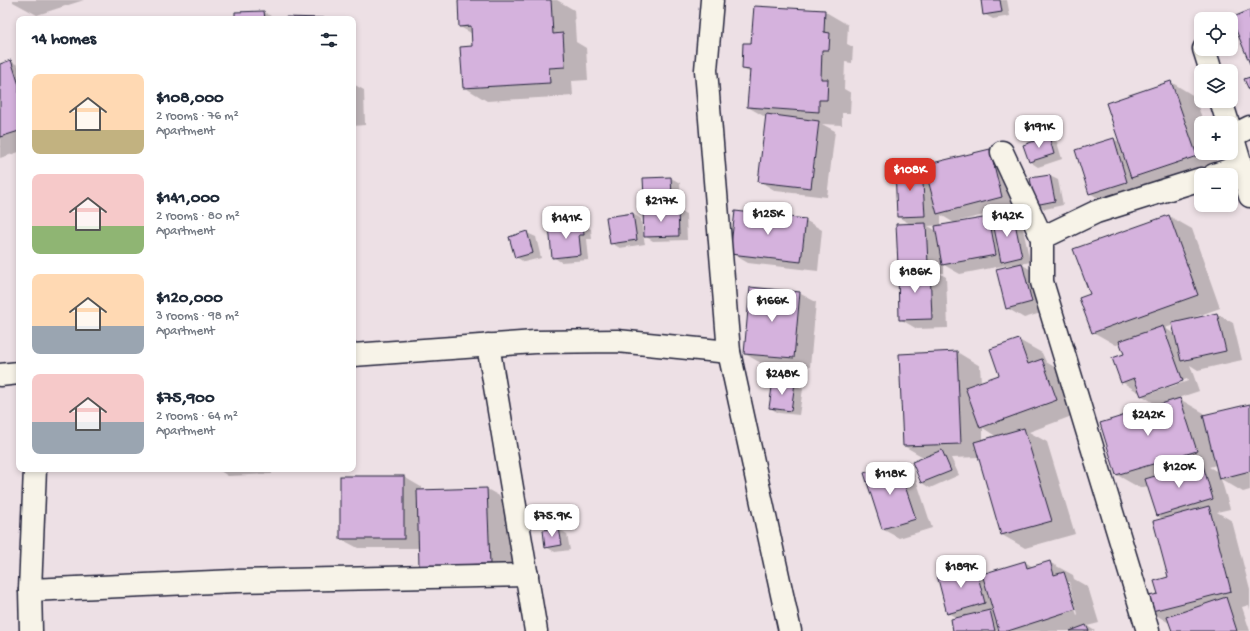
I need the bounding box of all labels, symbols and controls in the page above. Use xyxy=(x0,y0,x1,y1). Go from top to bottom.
map controls xyxy=(1194,12,1238,212)
button: locate xyxy=(1194,12,1238,56)
icon: filters xyxy=(318,29,340,51)
text: 14 homes xyxy=(32,30,96,50)
button: layers xyxy=(1194,64,1238,108)
text: $108,000 xyxy=(156,89,224,109)
icon: home xyxy=(64,90,112,138)
text: 2 rooms · 76 m² xyxy=(156,109,239,124)
pin: $191K xyxy=(1011,115,1067,149)
button: + xyxy=(1194,116,1238,160)
text: $191K xyxy=(1024,120,1054,135)
text: Apartment xyxy=(156,124,215,139)
pin: $108K xyxy=(882,158,938,192)
text: $108K xyxy=(894,163,926,178)
button: − xyxy=(1194,168,1238,212)
text: $141,000 xyxy=(156,189,220,209)
pin: $217K xyxy=(633,189,689,223)
icon: home xyxy=(64,190,112,238)
text: $217K xyxy=(645,194,677,209)
pin: $125K xyxy=(740,202,796,236)
pin: $142K xyxy=(979,204,1035,238)
pin: $141K xyxy=(538,206,594,240)
text: $125K xyxy=(752,207,784,222)
text: 2 rooms · 80 m² xyxy=(156,209,240,224)
text: $142K xyxy=(992,209,1022,224)
text: $141K xyxy=(551,211,581,226)
text: Apartment xyxy=(156,224,215,239)
pin: $186K xyxy=(887,260,943,294)
text: $186K xyxy=(899,265,931,280)
text: $120,000 xyxy=(156,289,223,309)
pin: $166K xyxy=(744,289,800,323)
icon: home xyxy=(64,290,112,338)
text: $166K xyxy=(756,294,788,309)
text: 3 rooms · 98 m² xyxy=(156,309,239,324)
text: Apartment xyxy=(156,324,215,339)
pin: $248K xyxy=(754,362,810,396)
text: $248K xyxy=(766,367,798,382)
text: $75,900 xyxy=(156,389,215,409)
icon: home xyxy=(64,390,112,438)
pin: $242K xyxy=(1120,403,1176,437)
text: $242K xyxy=(1132,408,1164,423)
text: 2 rooms · 64 m² xyxy=(156,409,238,424)
text: Apartment xyxy=(156,424,215,439)
pin: $120K xyxy=(1151,455,1207,489)
text: $120K xyxy=(1163,460,1195,475)
pin: $118K xyxy=(862,462,918,496)
text: $118K xyxy=(875,467,905,482)
pin: $75.9K xyxy=(519,504,585,538)
text: $75.9K xyxy=(533,509,571,524)
pin: $189K xyxy=(933,555,989,589)
text: $189K xyxy=(945,560,977,575)

